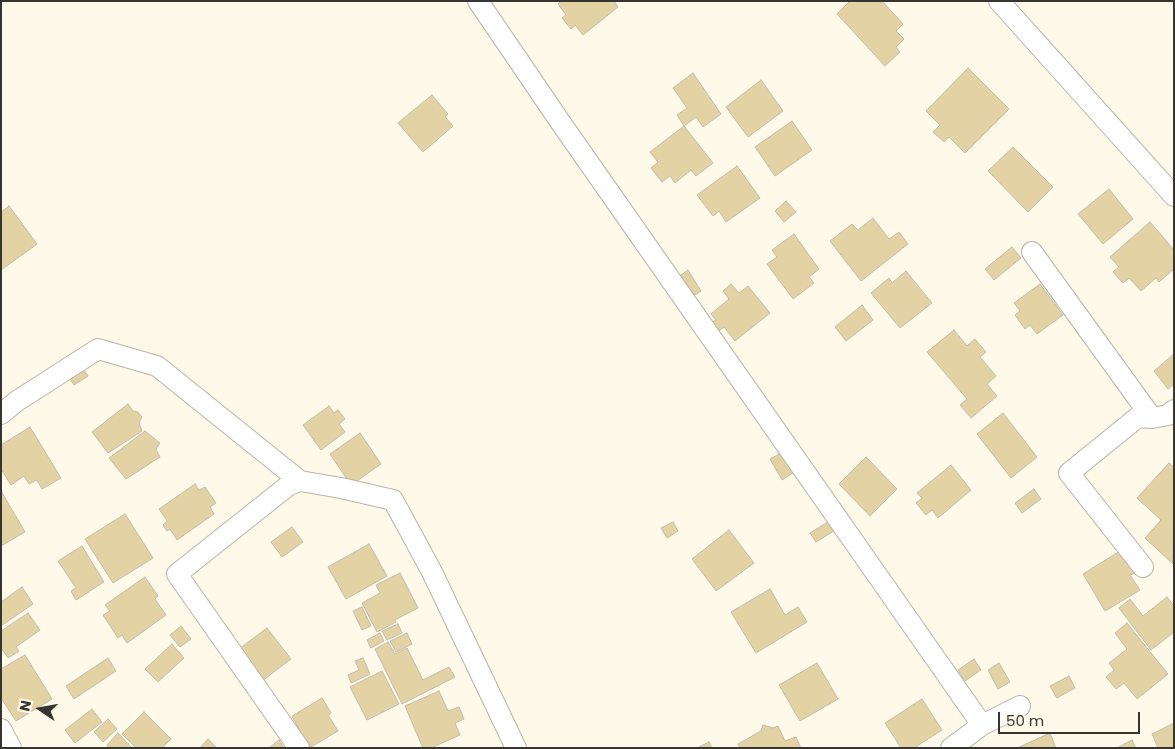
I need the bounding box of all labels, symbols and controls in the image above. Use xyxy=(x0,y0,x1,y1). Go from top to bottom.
north arrow xyxy=(15,684,65,734)
text: N xyxy=(14,699,36,713)
scale bar xyxy=(1000,702,1142,734)
text: 50 m xyxy=(1006,710,1044,731)

